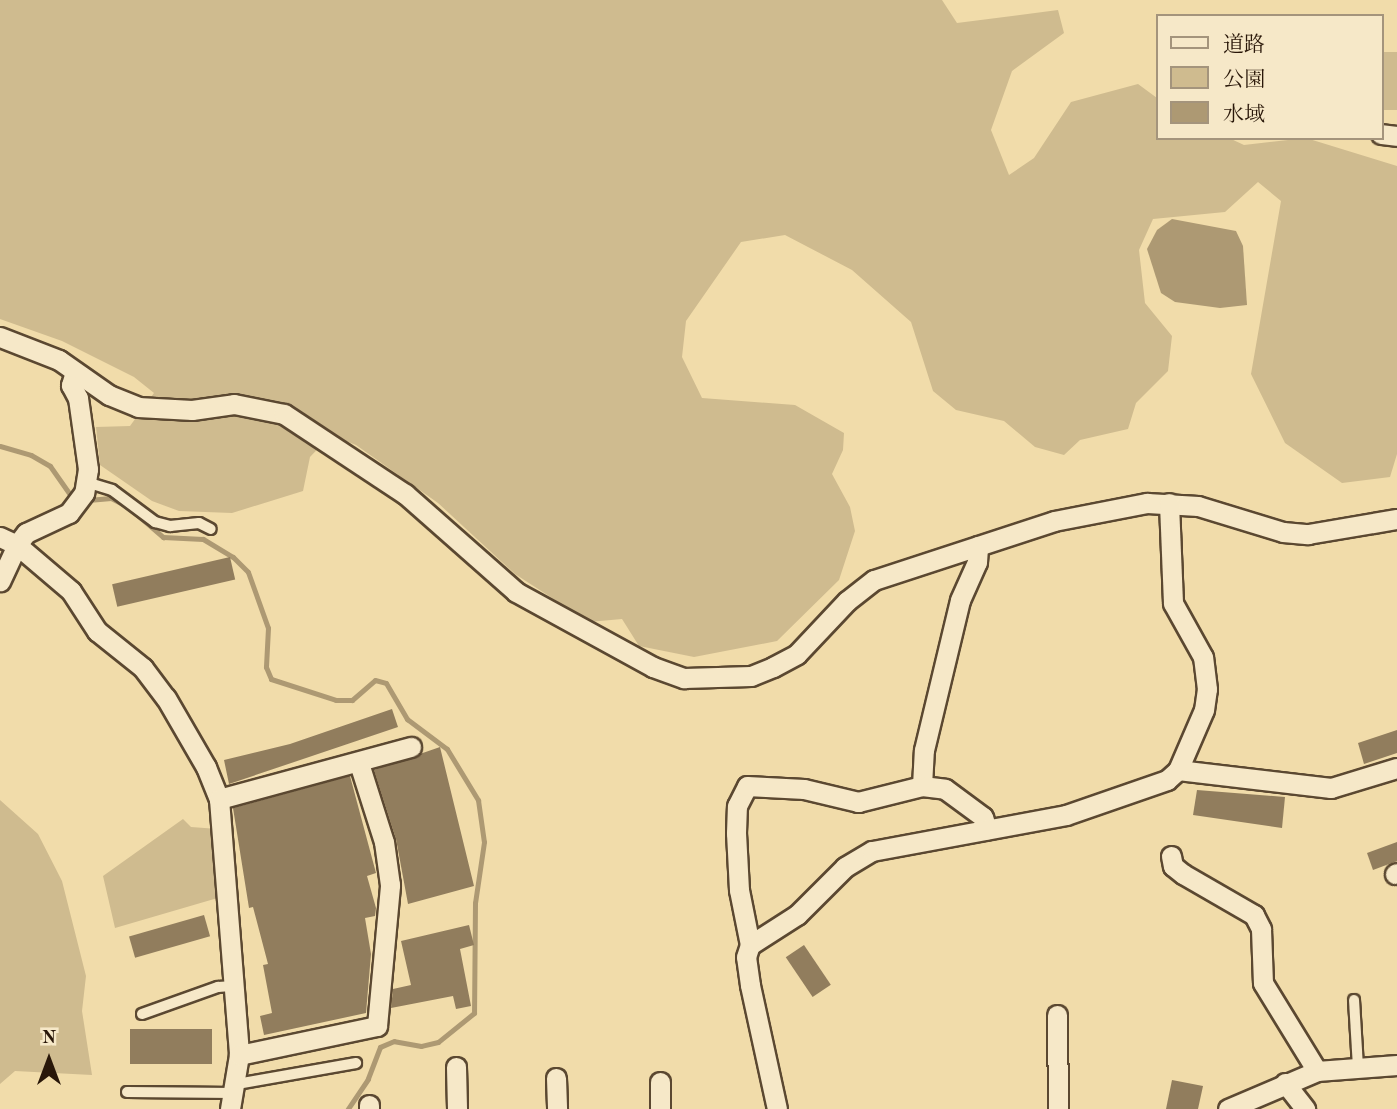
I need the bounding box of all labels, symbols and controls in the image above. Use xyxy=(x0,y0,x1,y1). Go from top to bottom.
legend xyxy=(1156,14,1383,140)
text: 道路 xyxy=(1223,35,1265,56)
text: 公園 xyxy=(1223,70,1265,91)
text: 水域 xyxy=(1223,105,1265,126)
north arrow xyxy=(14,1025,84,1095)
text: N xyxy=(42,1029,56,1048)

